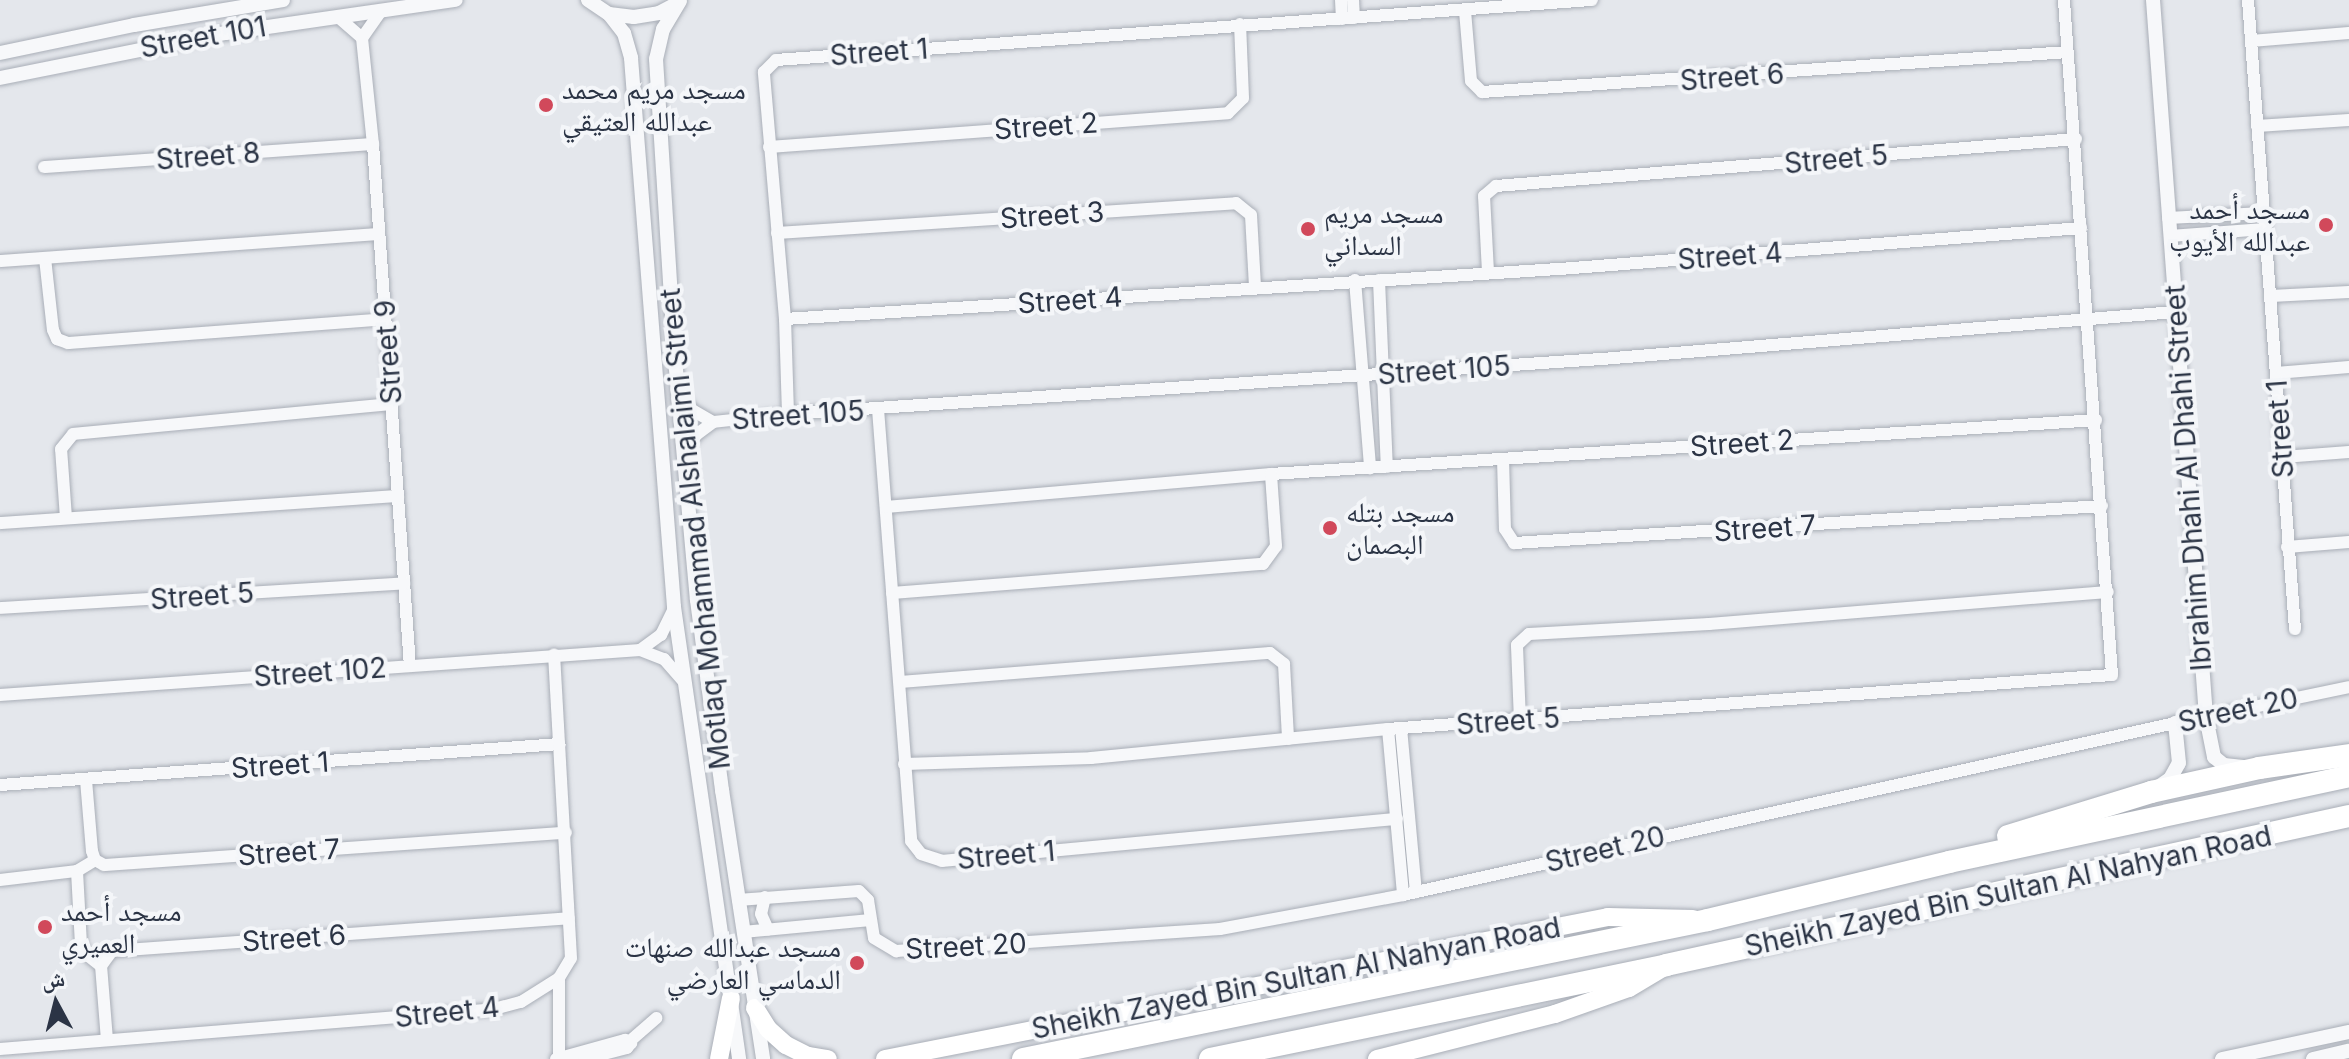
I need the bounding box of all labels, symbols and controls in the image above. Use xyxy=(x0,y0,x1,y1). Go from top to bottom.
street label: Street 101 xyxy=(137,9,269,65)
street label: Street 1 xyxy=(829,32,929,72)
street label: Street 6 xyxy=(1679,57,1785,97)
place label: مسجد مريم محمد عبدالله العتيقي xyxy=(562,72,746,138)
marker: مسجد مريم محمد عبدالله العتيقي xyxy=(537,96,555,114)
street label: Street 2 xyxy=(993,106,1099,146)
street label: Street 8 xyxy=(155,136,261,176)
street label: Street 5 xyxy=(1783,138,1889,180)
place label: مسجد أحمد عبدالله الأيوب xyxy=(2169,192,2310,258)
street label: Street 3 xyxy=(999,195,1105,235)
place label: مسجد مريم السداني xyxy=(1324,196,1444,262)
marker: مسجد أحمد عبدالله الأيوب xyxy=(2317,216,2335,234)
marker: مسجد مريم السداني xyxy=(1299,220,1317,238)
street label: Street 4 xyxy=(1676,236,1784,276)
street label: Street 4 xyxy=(1016,280,1124,320)
street label: Ibrahim Dhahi Al Dhahi Street xyxy=(2158,284,2218,672)
street label: Motlaq Mohammad Alshalaimi Street xyxy=(653,287,737,771)
street label: Street 9 xyxy=(368,299,408,405)
street label: Street 105 xyxy=(1377,349,1511,391)
street label: Street 1 xyxy=(2260,379,2300,479)
street label: Street 105 xyxy=(731,394,865,436)
street label: Street 2 xyxy=(1689,423,1795,463)
place label: مسجد بتله البصمان xyxy=(1346,495,1454,561)
street label: Street 7 xyxy=(1713,508,1817,548)
marker: مسجد بتله البصمان xyxy=(1321,519,1339,537)
street label: Street 5 xyxy=(149,576,255,616)
street label: Street 102 xyxy=(252,651,388,693)
street label: Street 20 xyxy=(2175,681,2301,739)
street label: Street 5 xyxy=(1455,701,1561,741)
street label: Street 1 xyxy=(230,745,330,785)
street label: Street 20 xyxy=(1542,819,1668,879)
street label: Sheikh Zayed Bin Sultan Al Nahyan Road xyxy=(1741,819,2275,963)
street label: Street 7 xyxy=(237,832,341,872)
street label: Street 1 xyxy=(956,834,1056,876)
place label: مسجد أحمد العميري xyxy=(61,894,181,960)
street label: Sheikh Zayed Bin Sultan Al Nahyan Road xyxy=(1029,910,1563,1046)
marker: مسجد أحمد العميري xyxy=(36,918,54,936)
street label: Street 6 xyxy=(241,918,347,958)
street label: Street 20 xyxy=(904,926,1028,966)
place label: مسجد عبدالله صنهات الدماسي العارضي xyxy=(625,930,841,996)
marker: مسجد عبدالله صنهات الدماسي العارضي xyxy=(848,954,866,972)
north arrow xyxy=(16,963,96,1043)
text: ش xyxy=(40,965,66,994)
street label: Street 4 xyxy=(393,990,501,1034)

